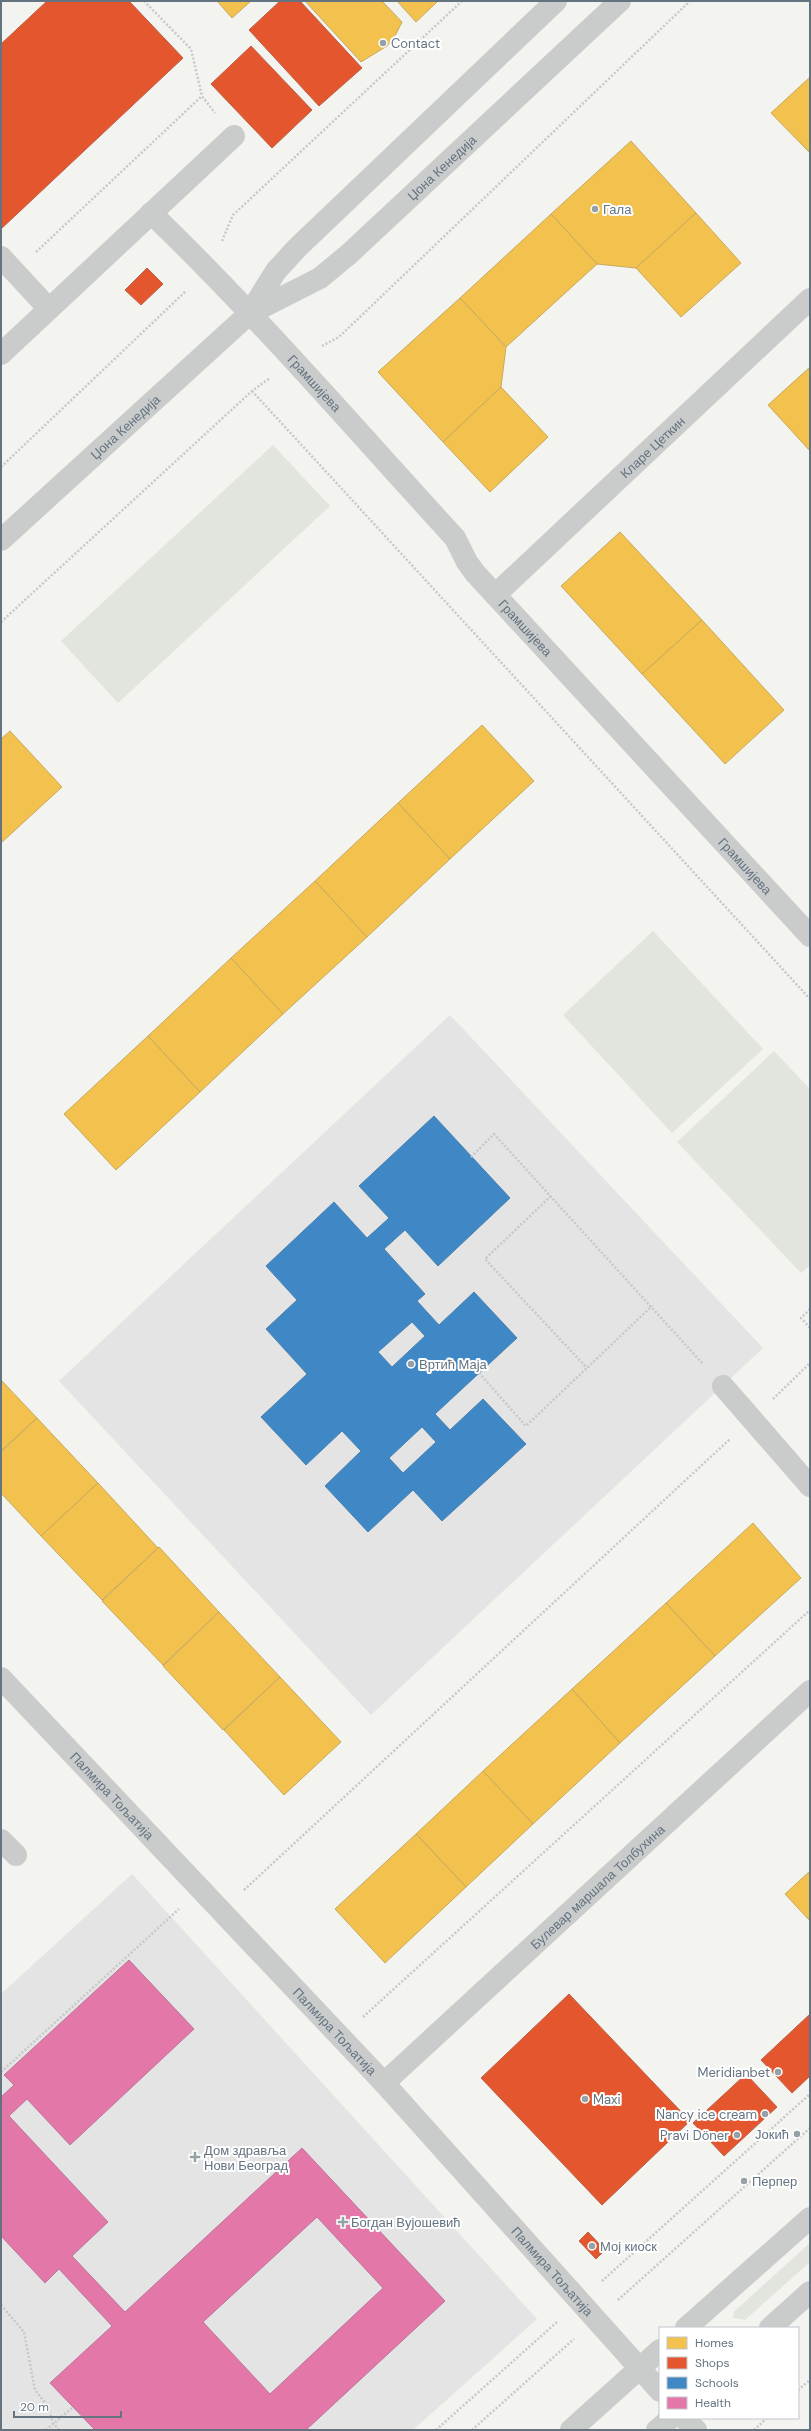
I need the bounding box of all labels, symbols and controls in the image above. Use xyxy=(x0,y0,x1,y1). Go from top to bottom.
place label: Contact xyxy=(391,35,440,52)
marker: Contact xyxy=(378,38,388,48)
street label: Џона Кенедија xyxy=(404,131,481,204)
place label: Гала xyxy=(603,201,632,218)
marker: Гала xyxy=(590,204,600,214)
street label: Грамшијева xyxy=(284,351,345,416)
street label: Џона Кенедија xyxy=(87,391,164,463)
street label: Кларе Цеткин xyxy=(617,413,689,482)
street label: Грамшијева xyxy=(495,596,556,661)
street label: Грамшијева xyxy=(714,834,776,899)
place label: Вртић Маја xyxy=(419,1356,488,1373)
marker: Вртић Маја xyxy=(406,1359,416,1369)
street label: Палмира Тољатија xyxy=(66,1749,158,1844)
street label: Булевар маршала Толбухина xyxy=(527,1820,669,1953)
street label: Палмира Тољатија xyxy=(289,1984,381,2079)
place label: Meridianbet xyxy=(698,2064,770,2081)
marker: Meridianbet xyxy=(773,2067,783,2077)
place label: Maxi xyxy=(593,2091,621,2108)
marker: Maxi xyxy=(580,2094,590,2104)
place label: Nancy ice cream xyxy=(656,2106,757,2123)
marker: Nancy ice cream xyxy=(760,2109,770,2119)
place label: Јокић xyxy=(755,2126,789,2143)
place label: Pravi Döner xyxy=(660,2127,729,2144)
marker: Јокић xyxy=(792,2129,802,2139)
marker: Pravi Döner xyxy=(732,2130,742,2140)
place label: Дом здравља Нови Београд xyxy=(204,2142,288,2174)
marker: Дом здравља Нови Београд xyxy=(189,2151,201,2163)
place label: Перпер xyxy=(752,2173,797,2190)
marker: Перпер xyxy=(739,2176,749,2186)
place label: Богдан Вујошевић xyxy=(351,2214,461,2231)
marker: Богдан Вујошевић xyxy=(338,2217,348,2227)
street label: Палмира Тољатија xyxy=(508,2223,597,2320)
place label: Мој киоск xyxy=(600,2238,657,2255)
marker: Мој киоск xyxy=(587,2241,597,2251)
legend xyxy=(659,2327,799,2419)
text: Homes xyxy=(695,2335,734,2351)
text: Shops xyxy=(695,2355,730,2371)
text: Schools xyxy=(695,2375,739,2391)
scale bar xyxy=(14,2393,121,2419)
text: Health xyxy=(695,2395,731,2411)
text: 20 m xyxy=(20,2399,49,2415)

